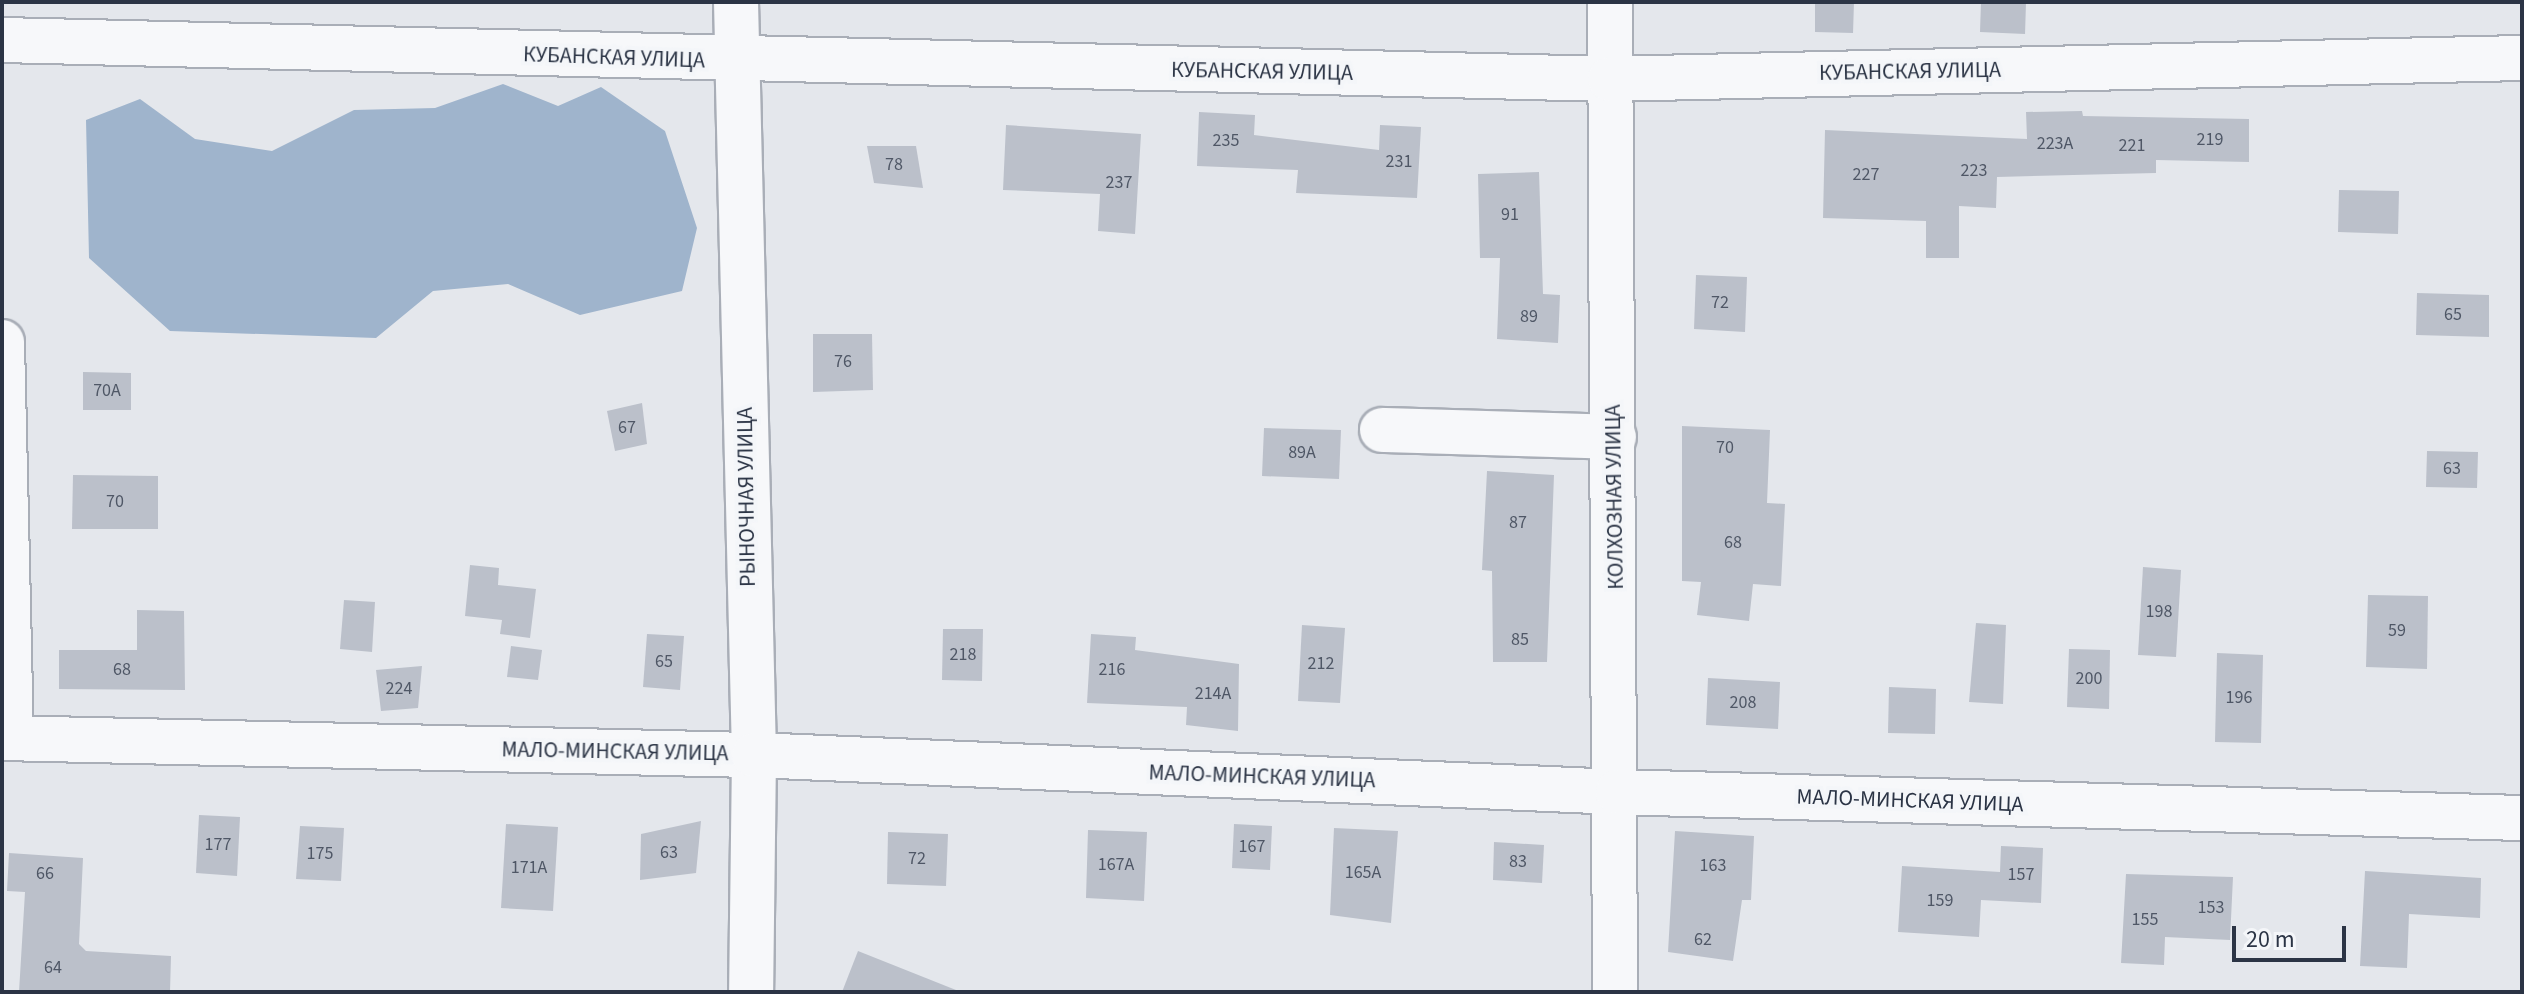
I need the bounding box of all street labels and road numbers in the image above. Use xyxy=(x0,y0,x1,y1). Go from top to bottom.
street label: КУБАНСКАЯ УЛИЦА xyxy=(523,42,705,74)
street label: КУБАНСКАЯ УЛИЦА xyxy=(1171,57,1353,87)
street label: КУБАНСКАЯ УЛИЦА xyxy=(1819,57,2001,87)
street label: КОЛХОЗНАЯ УЛИЦА xyxy=(1600,404,1630,590)
street label: РЫНОЧНАЯ УЛИЦА xyxy=(732,407,762,587)
street label: МАЛО-МИНСКАЯ УЛИЦА xyxy=(501,737,729,767)
street label: МАЛО-МИНСКАЯ УЛИЦА xyxy=(1148,760,1376,794)
street label: МАЛО-МИНСКАЯ УЛИЦА xyxy=(1796,784,2024,818)

